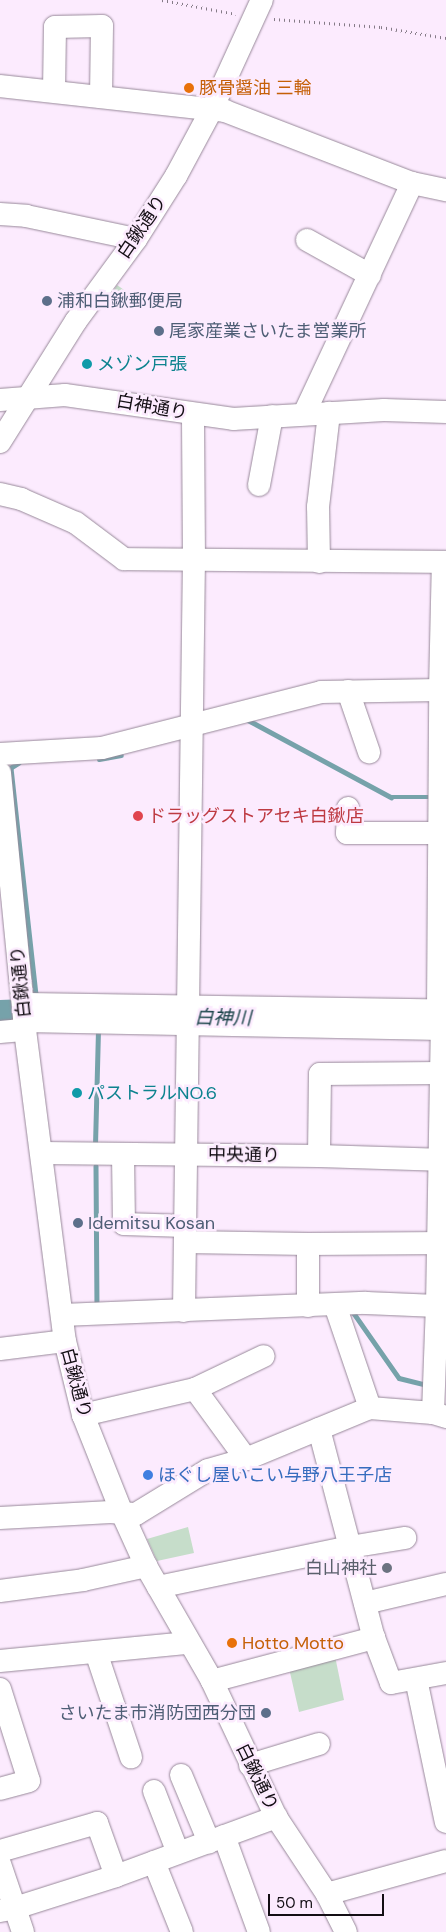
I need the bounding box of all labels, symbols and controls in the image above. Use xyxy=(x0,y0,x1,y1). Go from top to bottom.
place label: 豚骨醤油 三輪 xyxy=(199,77,312,99)
marker: 豚骨醤油 三輪 xyxy=(183,82,195,94)
street label: 白鍬通り xyxy=(113,191,171,263)
place label: 浦和白鍬郵便局 xyxy=(57,290,183,312)
marker: 浦和白鍬郵便局 xyxy=(41,295,53,307)
place label: 尾家産業さいたま営業所 xyxy=(169,320,367,342)
marker: 尾家産業さいたま営業所 xyxy=(153,325,165,337)
place label: メゾン戸張 xyxy=(97,353,187,375)
marker: メゾン戸張 xyxy=(81,358,93,370)
street label: 白神通り xyxy=(115,390,189,424)
place label: ドラッグストアセキ白鍬店 xyxy=(148,805,364,827)
marker: ドラッグストアセキ白鍬店 xyxy=(132,810,144,822)
street label: 白鍬通り xyxy=(6,945,36,1019)
water label: 白神川 xyxy=(194,1006,252,1030)
place label: パストラルNO.6 xyxy=(87,1082,217,1104)
marker: パストラルNO.6 xyxy=(71,1087,83,1099)
street label: 中央通り xyxy=(208,1144,280,1166)
place label: Idemitsu Kosan xyxy=(88,1212,215,1234)
marker: Idemitsu Kosan xyxy=(72,1217,84,1229)
street label: 白鍬通り xyxy=(56,1345,96,1421)
place label: ほぐし屋いこい与野八王子店 xyxy=(158,1464,392,1486)
marker: ほぐし屋いこい与野八王子店 xyxy=(142,1469,154,1481)
place label: 白山神社 xyxy=(305,1557,377,1579)
marker: 白山神社 xyxy=(381,1562,393,1574)
place label: Hotto Motto xyxy=(242,1632,344,1654)
marker: Hotto Motto xyxy=(226,1637,238,1649)
place label: さいたま市消防団西分団 xyxy=(58,1702,256,1724)
marker: さいたま市消防団西分団 xyxy=(260,1707,272,1719)
street label: 白鍬通り xyxy=(232,1740,282,1814)
scale bar xyxy=(271,1884,387,1916)
text: 50 m xyxy=(276,1893,313,1913)

